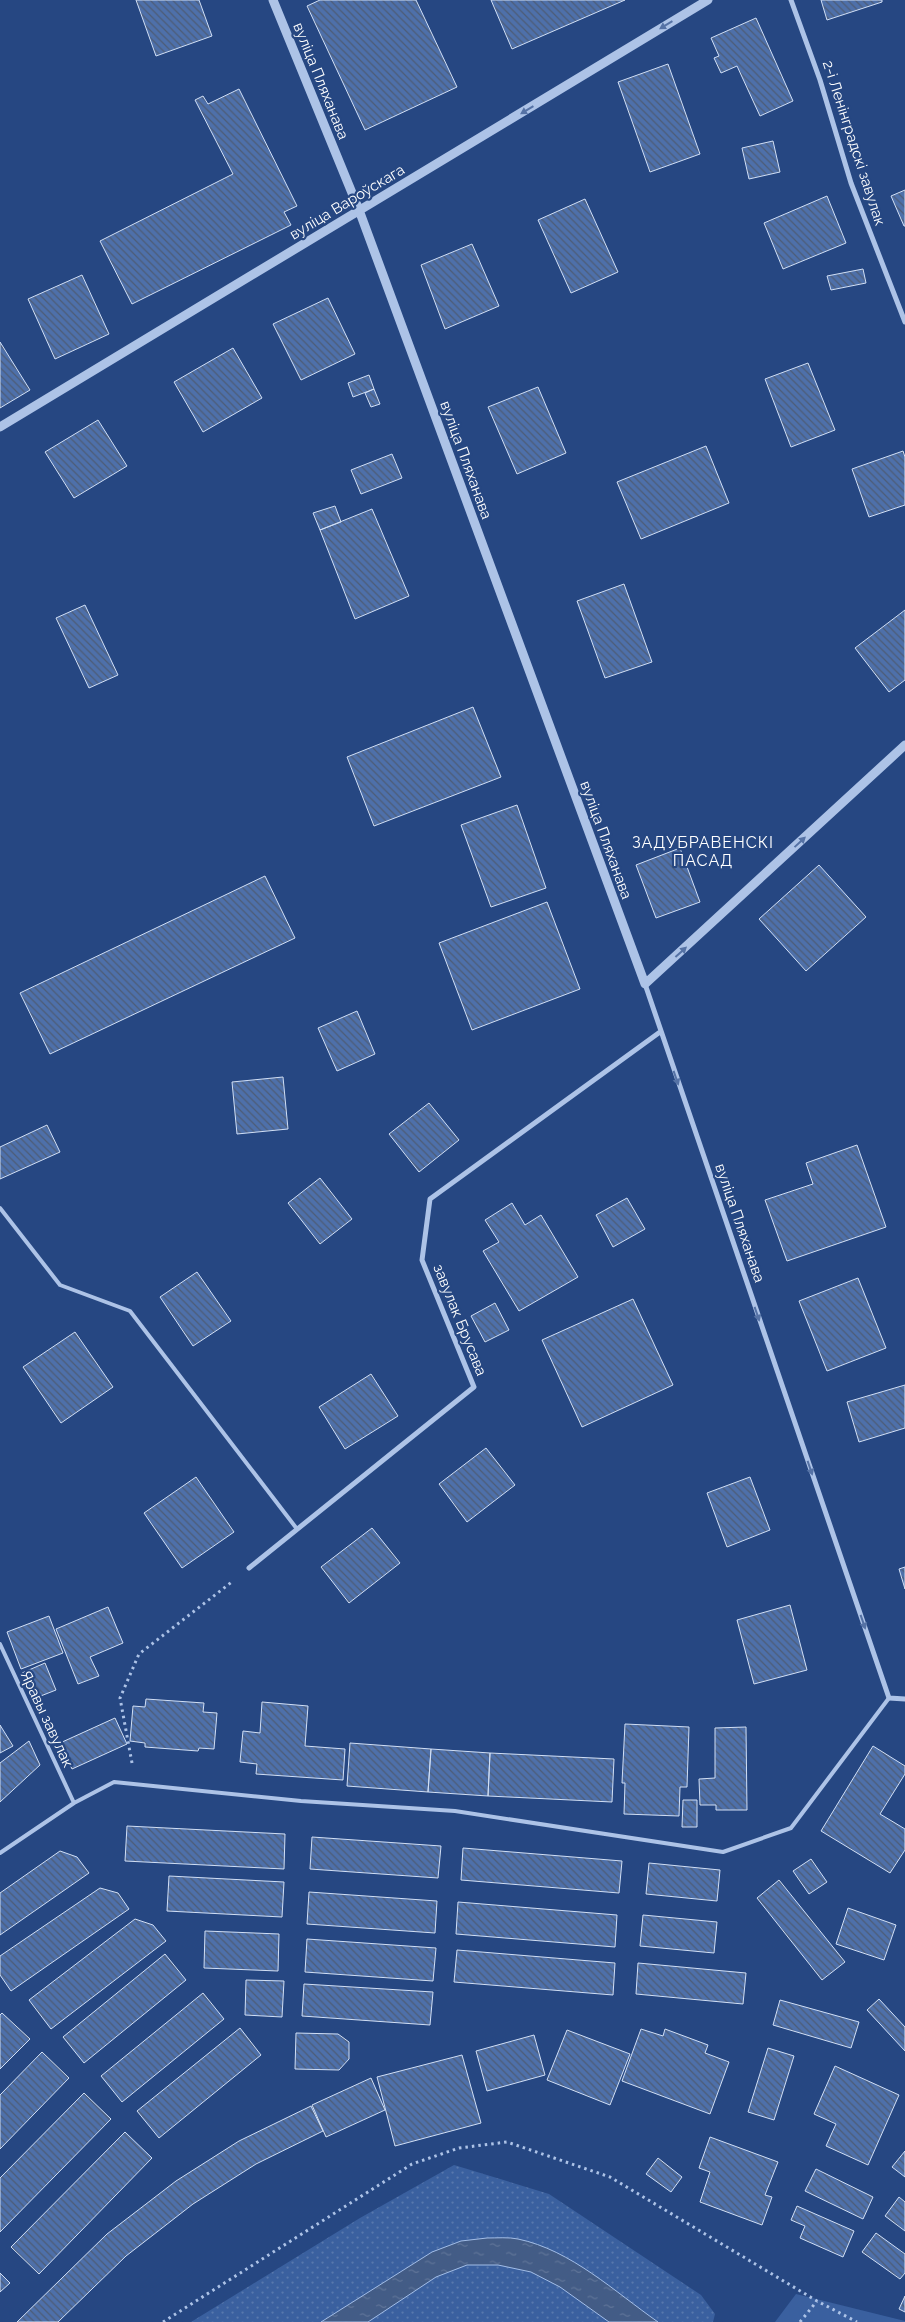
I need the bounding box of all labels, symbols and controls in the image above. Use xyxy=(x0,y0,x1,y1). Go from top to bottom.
street label: вуліца Пляханава xyxy=(289,20,353,142)
one-way arrow xyxy=(660,21,673,30)
street label: 2-і Ленінградскі завулак xyxy=(819,58,889,228)
one-way arrow xyxy=(521,105,534,114)
street label: вуліца Вароўскага xyxy=(286,161,408,243)
street label: вуліца Пляханава xyxy=(436,398,496,522)
street label: вуліца Пляханава xyxy=(576,778,636,902)
district label: ЗАДУБРАВЕНСКІ ПАСАД xyxy=(632,833,774,870)
one-way arrow xyxy=(794,836,806,848)
one-way arrow xyxy=(674,946,687,957)
one-way arrow xyxy=(672,1071,680,1086)
street label: вуліца Пляханава xyxy=(711,1161,769,1285)
street label: завулак Брусава xyxy=(429,1262,491,1378)
one-way arrow xyxy=(753,1307,761,1322)
one-way arrow xyxy=(806,1461,814,1476)
one-way arrow xyxy=(860,1614,867,1629)
street label: Яравы завулак xyxy=(17,1668,77,1770)

